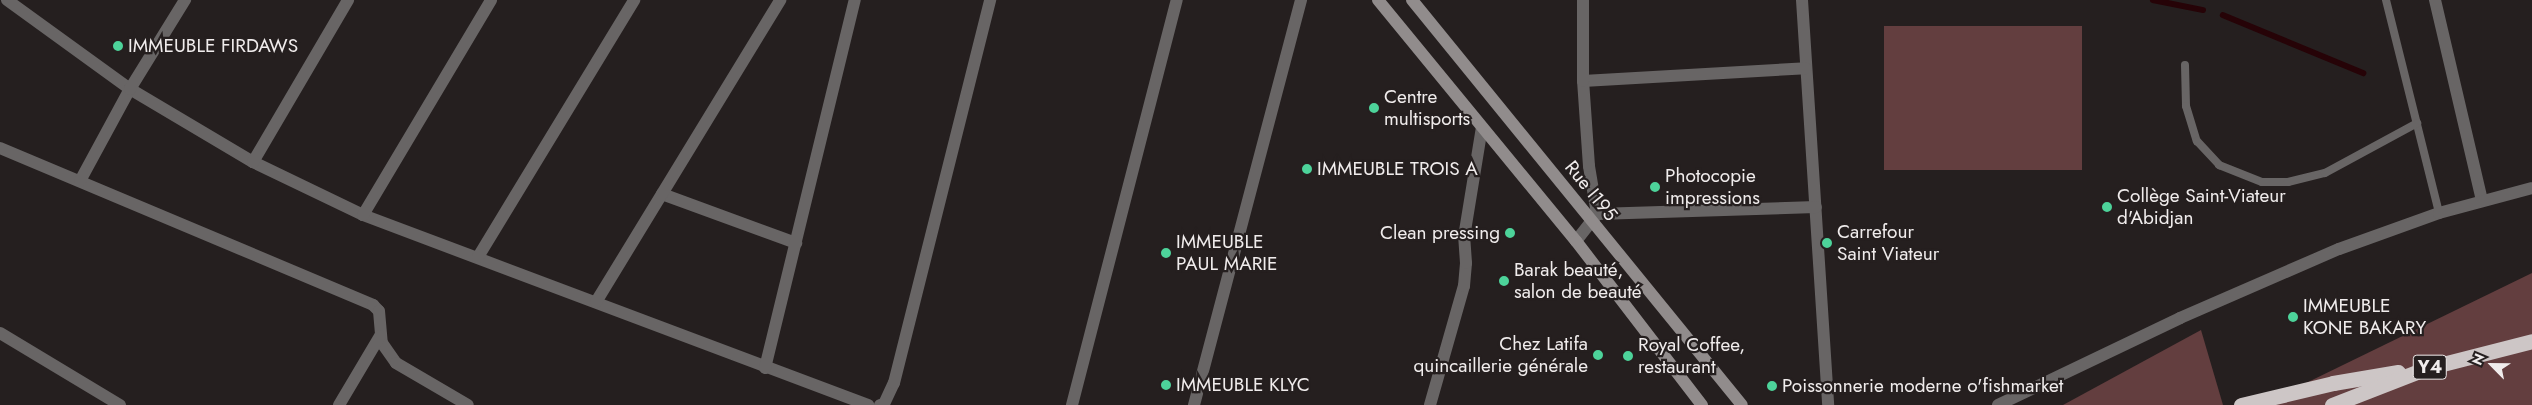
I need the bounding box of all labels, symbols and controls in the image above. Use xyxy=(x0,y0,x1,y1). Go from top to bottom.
place label: IMMEUBLE FIRDAWS xyxy=(128,35,298,57)
marker: IMMEUBLE FIRDAWS xyxy=(112,40,124,52)
place label: Centre multisports xyxy=(1384,86,1470,130)
marker: Centre multisports xyxy=(1368,102,1380,114)
street label: Rue I195 xyxy=(1560,156,1622,226)
place label: IMMEUBLE TROIS A xyxy=(1317,158,1478,180)
marker: IMMEUBLE TROIS A xyxy=(1301,163,1313,175)
place label: Photocopie impressions xyxy=(1665,165,1760,209)
marker: Photocopie impressions xyxy=(1649,181,1661,193)
place label: Collège Saint-Viateur d'Abidjan xyxy=(2117,185,2286,229)
marker: Collège Saint-Viateur d'Abidjan xyxy=(2101,201,2113,213)
place label: Carrefour Saint Viateur xyxy=(1837,221,1939,265)
place label: Clean pressing xyxy=(1380,222,1500,244)
marker: Clean pressing xyxy=(1504,227,1516,239)
place label: IMMEUBLE PAUL MARIE xyxy=(1176,231,1277,275)
marker: Carrefour Saint Viateur xyxy=(1821,237,1833,249)
marker: IMMEUBLE PAUL MARIE xyxy=(1160,247,1172,259)
place label: Barak beauté, salon de beauté xyxy=(1514,259,1642,303)
marker: Barak beauté, salon de beauté xyxy=(1498,275,1510,287)
place label: IMMEUBLE KONE BAKARY xyxy=(2303,295,2426,339)
marker: IMMEUBLE KONE BAKARY xyxy=(2287,311,2299,323)
place label: Chez Latifa quincaillerie générale xyxy=(1413,333,1588,377)
place label: Royal Coffee, restaurant xyxy=(1638,334,1745,378)
north arrow xyxy=(2467,340,2517,390)
marker: Chez Latifa quincaillerie générale xyxy=(1592,349,1604,361)
marker: Royal Coffee, restaurant xyxy=(1622,350,1634,362)
text: N xyxy=(2467,350,2490,368)
road number: Y4 xyxy=(2412,352,2448,382)
place label: IMMEUBLE KLYC xyxy=(1176,374,1310,396)
place label: Poissonnerie moderne o'fishmarket xyxy=(1782,375,2063,397)
marker: IMMEUBLE KLYC xyxy=(1160,379,1172,391)
marker: Poissonnerie moderne o'fishmarket xyxy=(1766,380,1778,392)

